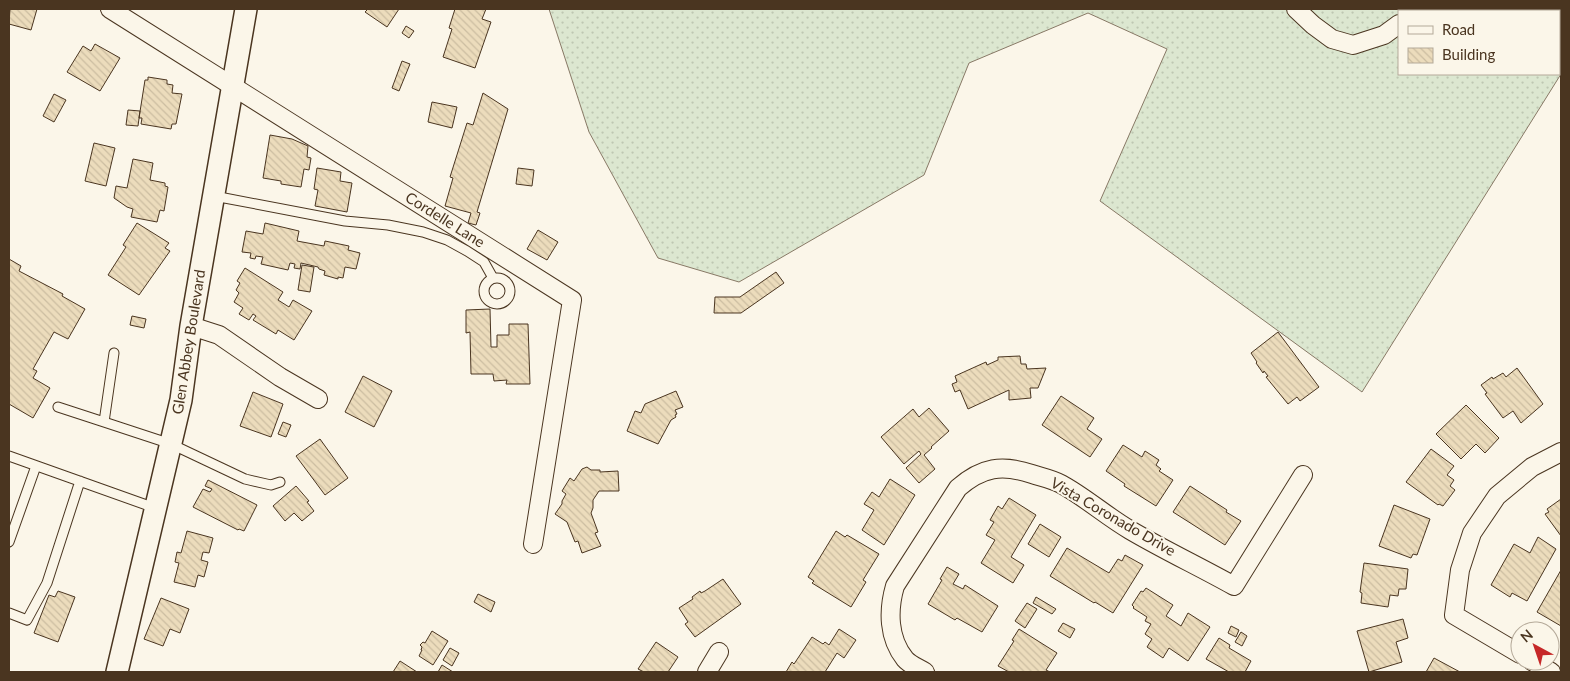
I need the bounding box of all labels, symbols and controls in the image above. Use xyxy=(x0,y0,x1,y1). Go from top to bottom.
legend xyxy=(1398,10,1560,75)
text: Road xyxy=(1442,20,1475,38)
text: Building xyxy=(1442,45,1495,63)
street label: Cordelle Lane xyxy=(403,188,489,251)
street label: Glen Abbey Boulevard xyxy=(168,268,208,415)
street label: Vista Coronado Drive xyxy=(1048,473,1179,559)
north arrow xyxy=(1510,621,1560,671)
text: N xyxy=(1517,626,1536,646)

